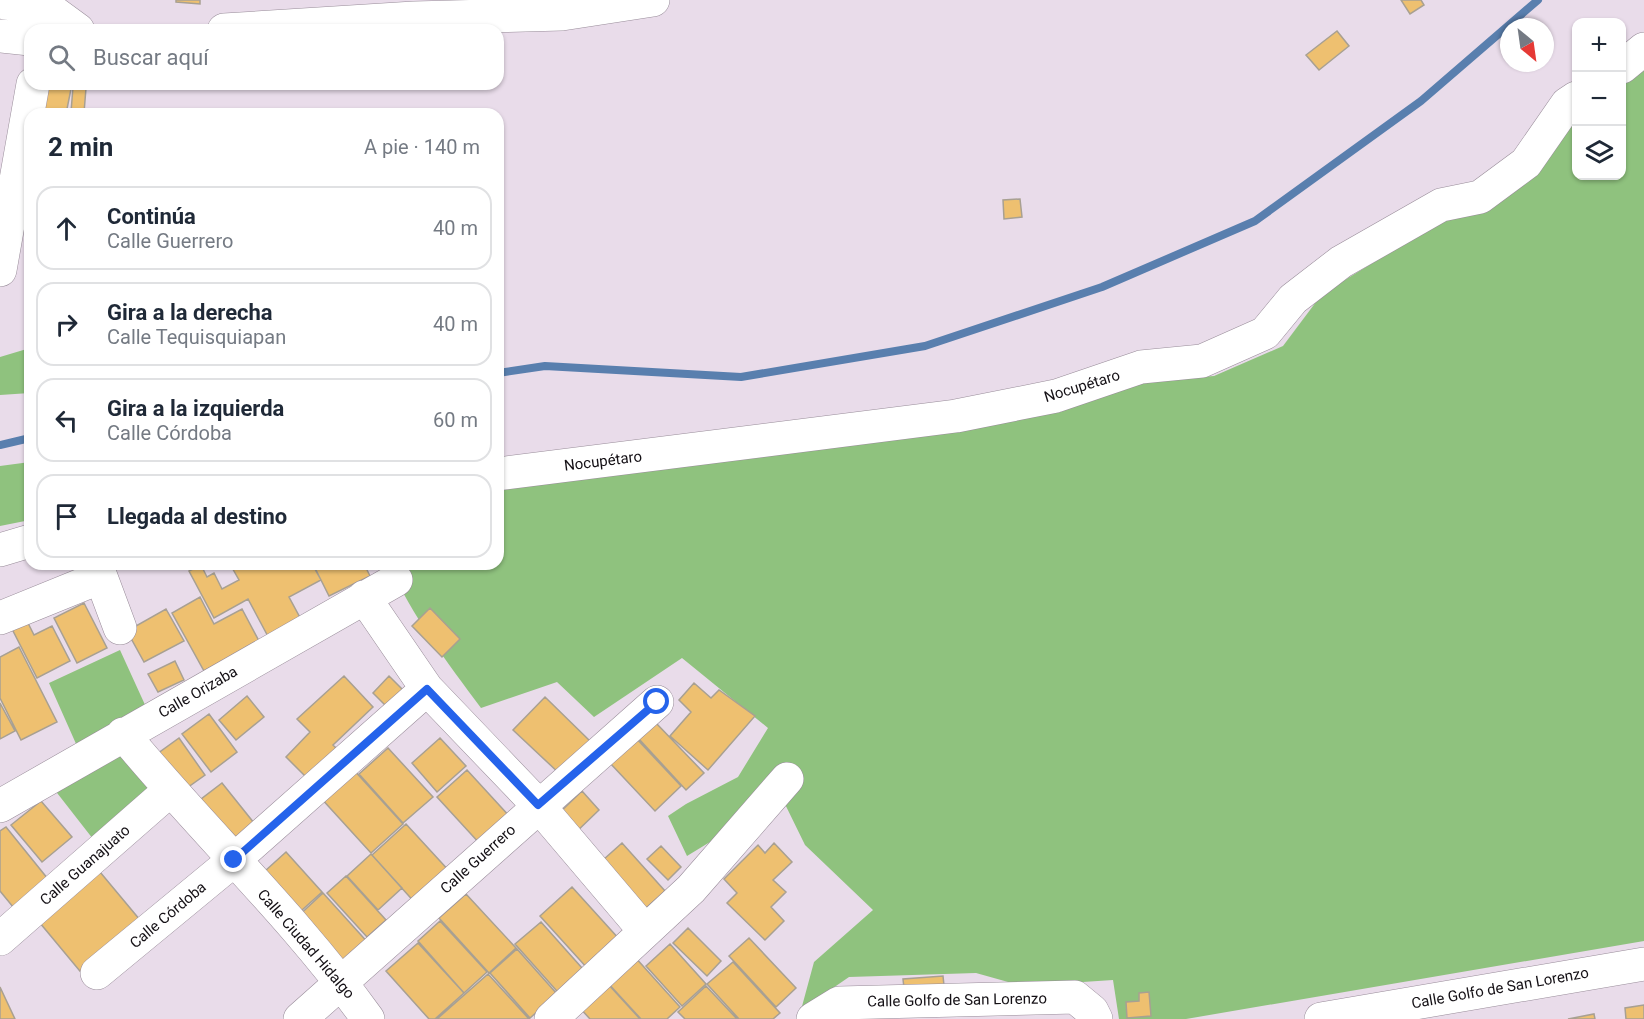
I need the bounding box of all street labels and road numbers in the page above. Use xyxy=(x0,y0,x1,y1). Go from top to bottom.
street label: Nocupétaro xyxy=(1042,366,1122,406)
street label: Nocupétaro xyxy=(563,447,643,475)
street label: Calle Orizaba xyxy=(155,662,241,722)
street label: Calle Guanajuato xyxy=(36,821,134,909)
street label: Calle Guerrero xyxy=(437,821,519,897)
street label: Calle Córdoba xyxy=(126,878,210,952)
street label: Calle Ciudad Hidalgo xyxy=(254,886,358,1002)
street label: Calle Golfo de San Lorenzo xyxy=(1410,964,1590,1012)
street label: Calle Golfo de San Lorenzo xyxy=(867,989,1047,1011)

